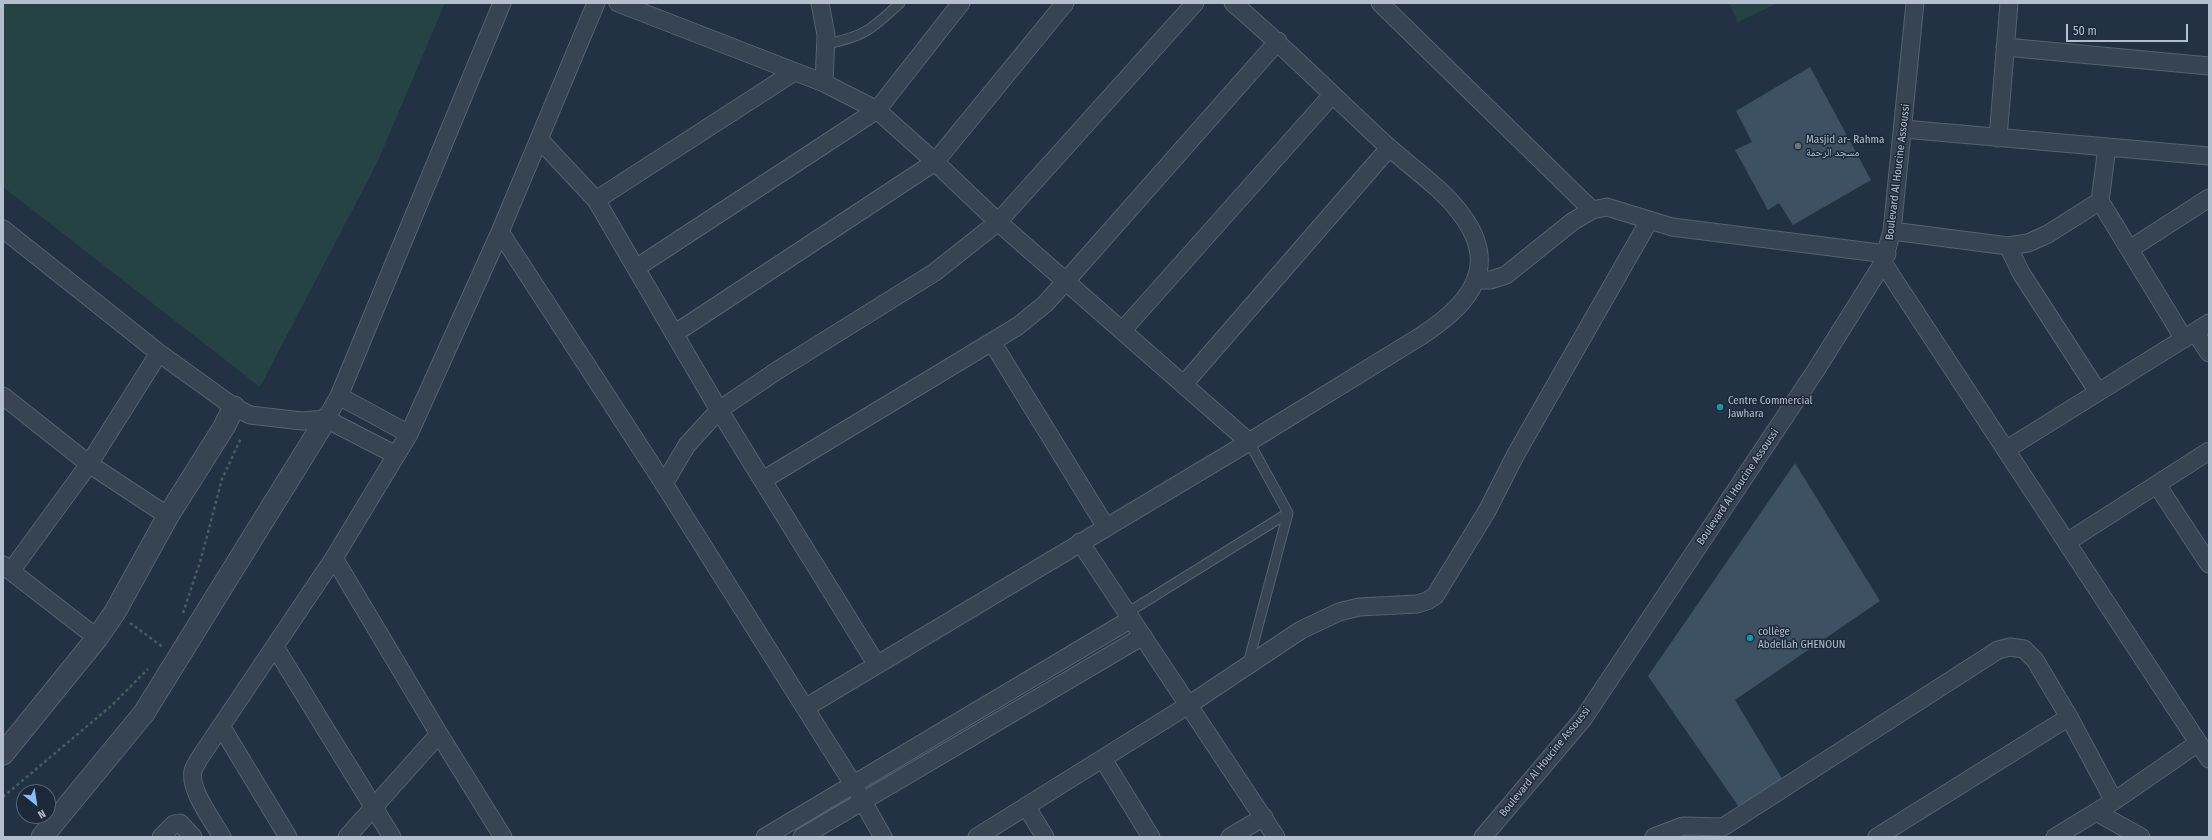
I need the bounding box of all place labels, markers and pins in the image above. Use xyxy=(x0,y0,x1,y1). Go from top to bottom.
place label: Masjid ar- Rahma مسجد الرحمة xyxy=(1806,133,1884,159)
marker: Masjid ar- Rahma مسجد الرحمة xyxy=(1793,141,1803,151)
place label: Centre Commercial Jawhara xyxy=(1728,394,1812,420)
marker: Centre Commercial Jawhara xyxy=(1715,402,1725,412)
place label: collège Abdellah GHENOUN xyxy=(1758,625,1845,651)
marker: collège Abdellah GHENOUN xyxy=(1745,633,1755,643)

